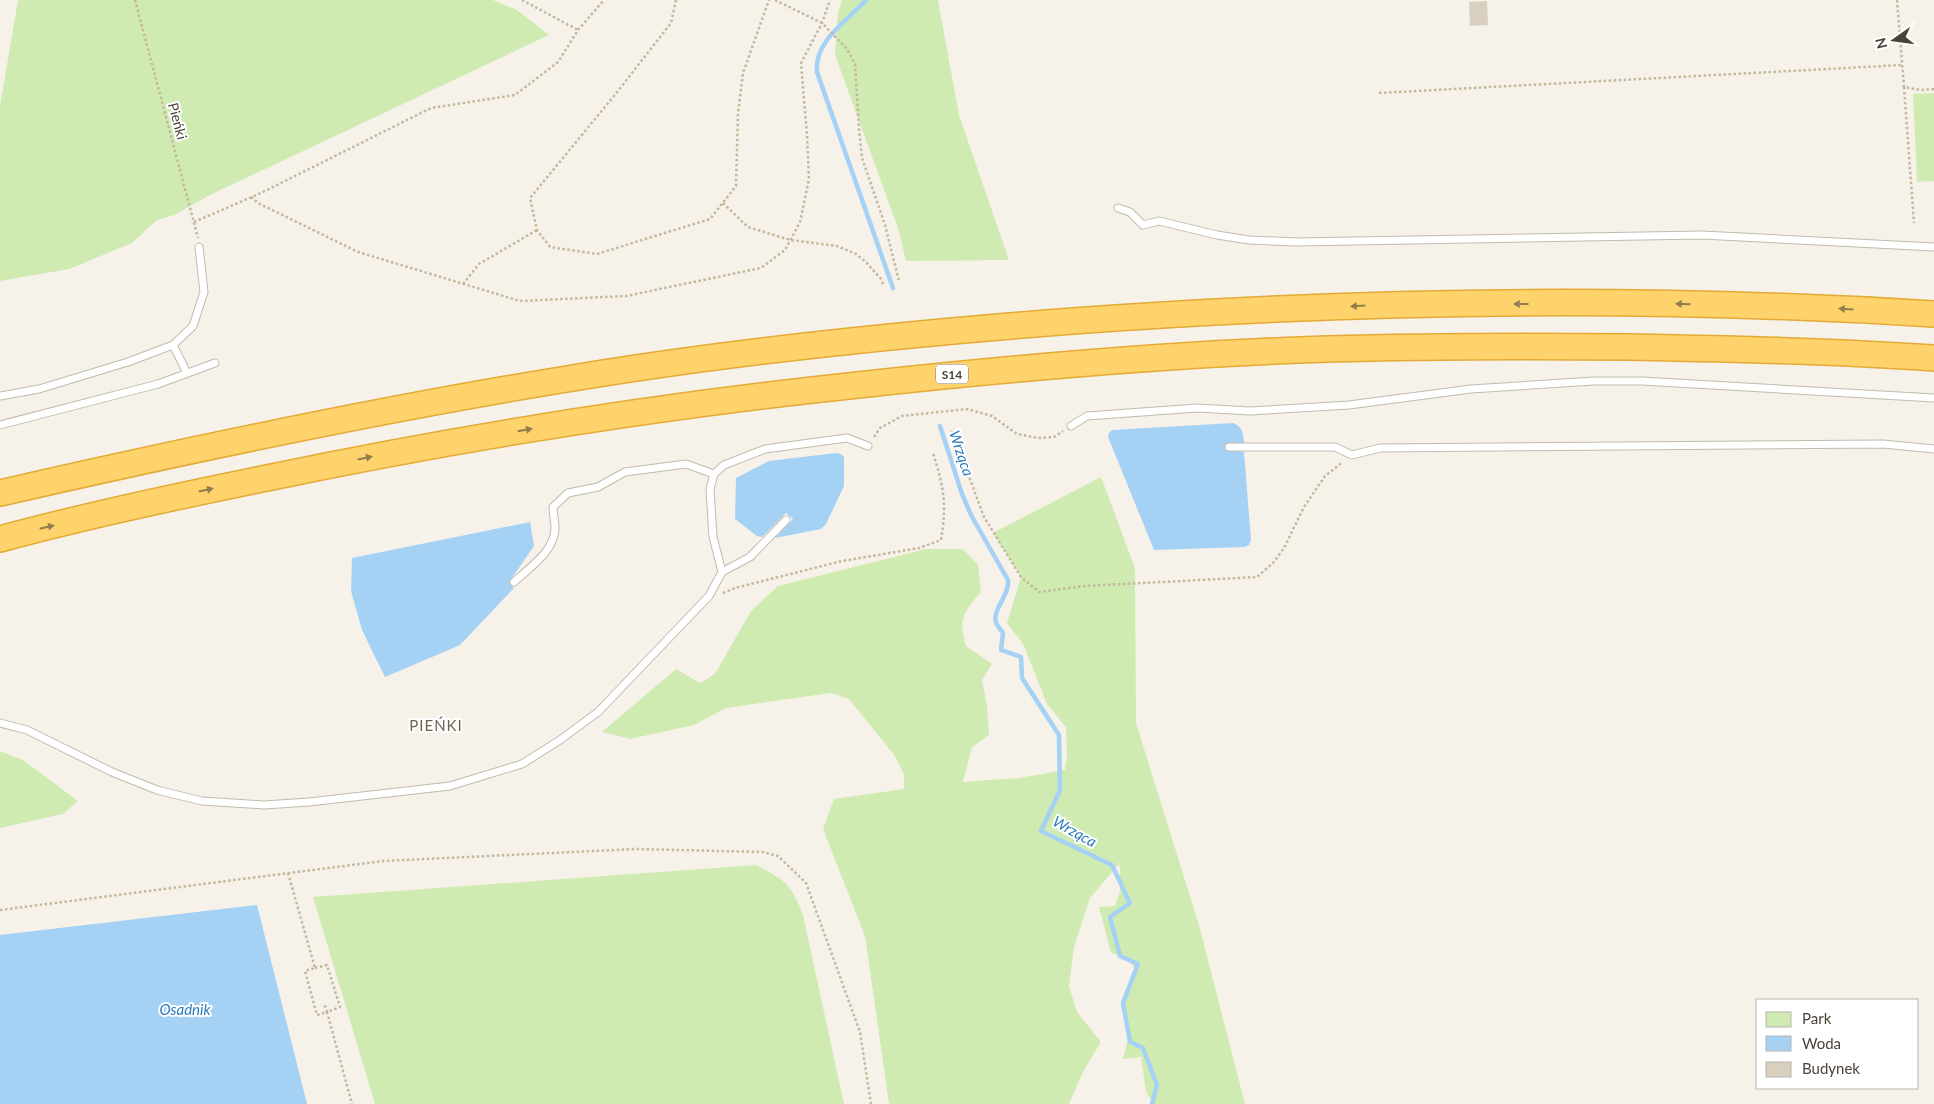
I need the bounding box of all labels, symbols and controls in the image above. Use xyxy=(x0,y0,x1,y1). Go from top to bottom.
north arrow xyxy=(1869,15,1919,65)
text: N xyxy=(1871,36,1890,51)
street label: Pieńki xyxy=(165,101,191,141)
one-way arrow xyxy=(1513,300,1529,308)
one-way arrow xyxy=(1675,300,1691,308)
one-way arrow xyxy=(1350,302,1366,310)
one-way arrow xyxy=(1838,305,1854,313)
road number: S14 xyxy=(936,364,968,384)
one-way arrow xyxy=(517,425,533,433)
water label: Wrząca xyxy=(946,428,978,479)
one-way arrow xyxy=(357,453,373,461)
one-way arrow xyxy=(198,486,214,494)
one-way arrow xyxy=(40,523,55,531)
district label: PIEŃKI xyxy=(409,716,463,734)
water label: Wrząca xyxy=(1050,812,1100,850)
legend xyxy=(1756,999,1919,1089)
water label: Osadnik xyxy=(159,1000,211,1018)
text: Park xyxy=(1802,1009,1832,1027)
text: Woda xyxy=(1802,1034,1841,1052)
text: Budynek xyxy=(1802,1059,1860,1077)

